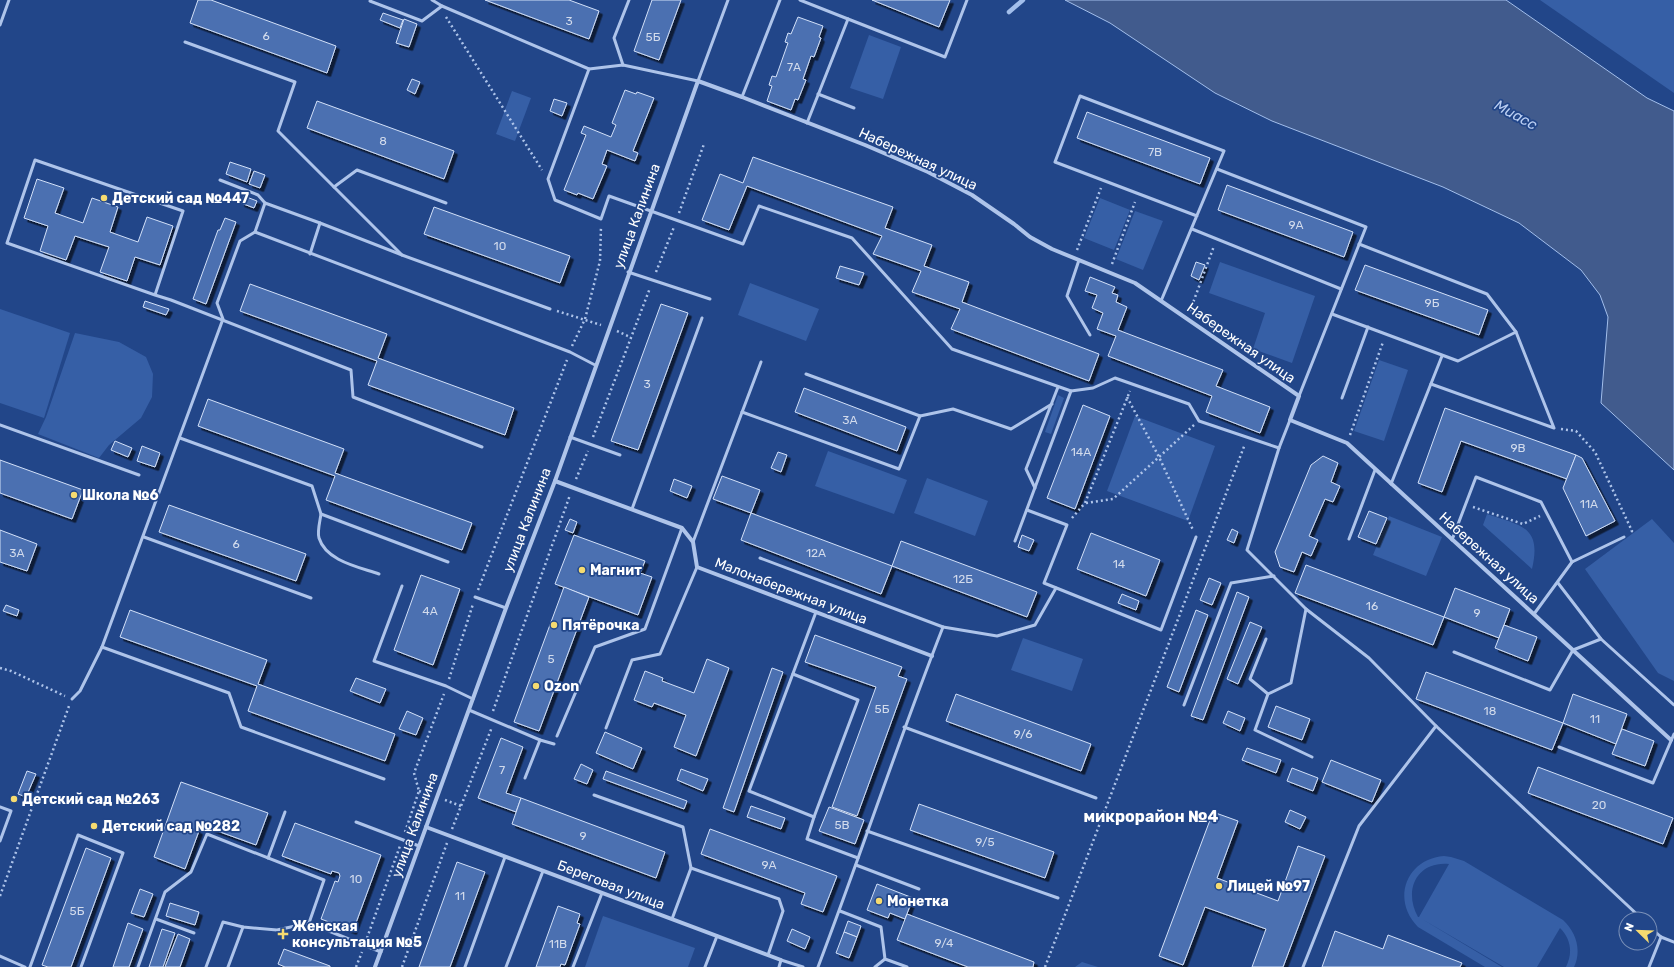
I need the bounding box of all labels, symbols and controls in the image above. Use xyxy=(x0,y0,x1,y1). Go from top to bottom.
house number: 3 xyxy=(565,14,573,28)
house number: 6 xyxy=(262,29,270,43)
house number: 5Б xyxy=(646,30,661,44)
house number: 7А xyxy=(787,60,801,74)
water label: Миасс xyxy=(1491,96,1541,134)
street label: Набережная улица xyxy=(856,124,980,194)
house number: 8 xyxy=(379,134,387,148)
house number: 7В xyxy=(1148,145,1162,159)
street label: улица Калинина xyxy=(610,161,664,271)
place label: Детский сад №447 xyxy=(112,190,249,207)
marker: Детский сад №447 xyxy=(99,193,109,203)
house number: 9А xyxy=(1288,218,1304,232)
house number: 10 xyxy=(494,239,506,253)
house number: 9Б xyxy=(1425,296,1440,310)
street label: Набережная улица xyxy=(1183,299,1299,387)
house number: 3 xyxy=(643,377,651,391)
house number: 3А xyxy=(842,413,858,427)
house number: 9В xyxy=(1510,441,1526,455)
house number: 14А xyxy=(1071,445,1091,459)
street label: улица Калинина xyxy=(499,465,555,575)
place label: Школа №6 xyxy=(82,487,159,504)
marker: Школа №6 xyxy=(69,490,79,500)
house number: 11А xyxy=(1580,497,1598,511)
street label: Набережная улица xyxy=(1436,509,1542,607)
house number: 6 xyxy=(232,537,240,551)
house number: 3А xyxy=(9,546,25,560)
house number: 12А xyxy=(806,546,826,560)
street label: Малонабережная улица xyxy=(712,554,870,628)
house number: 14 xyxy=(1113,557,1126,571)
place label: Магнит xyxy=(590,562,642,579)
marker: Магнит xyxy=(577,565,587,575)
house number: 12Б xyxy=(953,572,973,586)
house number: 16 xyxy=(1366,599,1378,613)
house number: 4А xyxy=(422,604,438,618)
house number: 9 xyxy=(1473,606,1481,620)
place label: Пятёрочка xyxy=(562,617,639,634)
marker: Пятёрочка xyxy=(549,620,559,630)
house number: 5 xyxy=(547,652,555,666)
place label: Ozon xyxy=(544,678,579,695)
marker: Ozon xyxy=(531,681,541,691)
house number: 5Б xyxy=(875,702,890,716)
house number: 18 xyxy=(1484,704,1496,718)
house number: 11 xyxy=(1590,712,1600,726)
house number: 9/6 xyxy=(1014,727,1032,741)
house number: 7 xyxy=(499,763,505,777)
street label: улица Калинина xyxy=(388,770,442,880)
place label: Детский сад №263 xyxy=(22,791,160,808)
marker: Детский сад №263 xyxy=(9,794,19,804)
house number: 20 xyxy=(1592,798,1606,812)
district label: микрорайон №4 xyxy=(1084,807,1219,826)
place label: Детский сад №282 xyxy=(102,818,240,835)
house number: 5В xyxy=(834,818,850,832)
marker: Детский сад №282 xyxy=(89,821,99,831)
house number: 9 xyxy=(579,829,587,843)
house number: 9/5 xyxy=(975,835,995,849)
street label: Береговая улица xyxy=(555,857,667,913)
house number: 9А xyxy=(761,858,777,872)
house number: 10 xyxy=(350,872,362,886)
place label: Лицей №97 xyxy=(1227,878,1310,895)
marker: Лицей №97 xyxy=(1214,881,1224,891)
house number: 11 xyxy=(455,889,465,903)
place label: Монетка xyxy=(887,893,949,910)
marker: Монетка xyxy=(874,896,884,906)
house number: 5Б xyxy=(70,904,85,918)
north arrow xyxy=(1618,911,1658,951)
place label: Женская консультация №5 xyxy=(292,918,422,951)
text: N xyxy=(1622,921,1637,933)
marker: Женская консультация №5 xyxy=(277,928,289,940)
house number: 9/4 xyxy=(934,936,954,950)
house number: 11В xyxy=(549,937,567,951)

